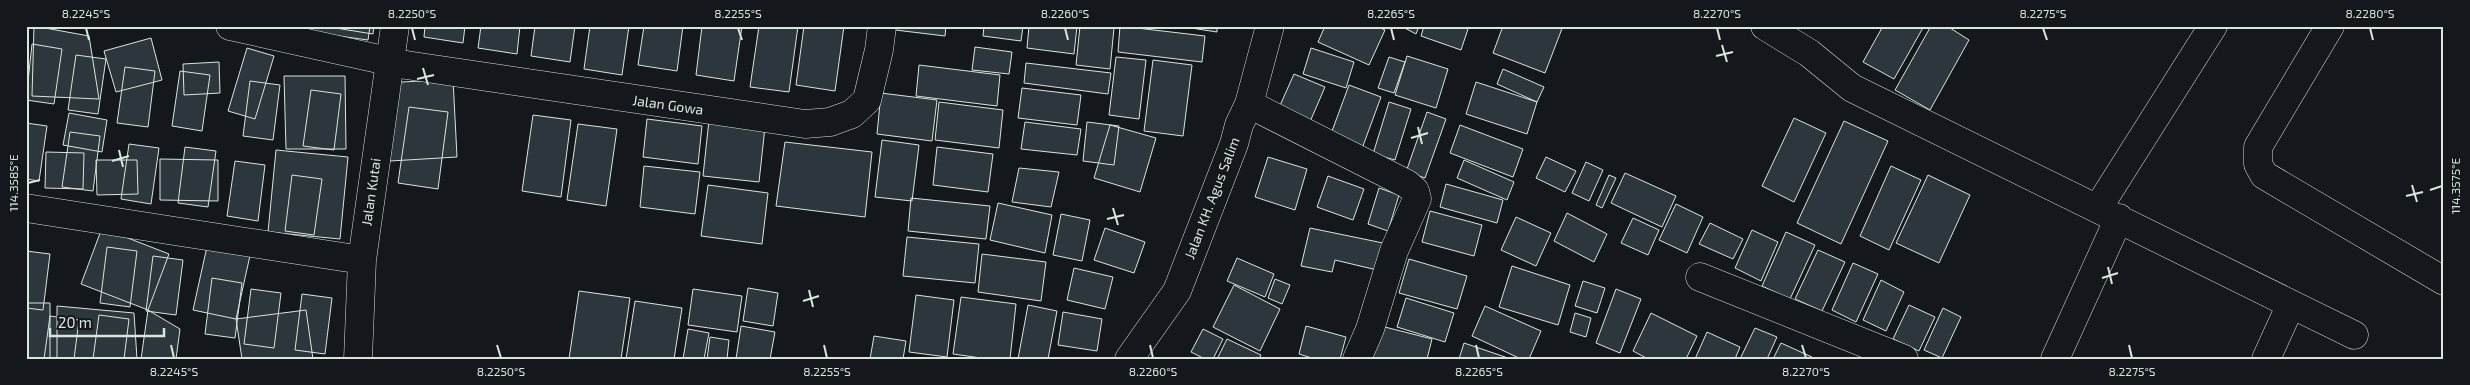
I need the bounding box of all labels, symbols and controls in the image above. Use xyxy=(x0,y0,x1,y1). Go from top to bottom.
text: 8.2245°S xyxy=(62,6,110,20)
text: 8.2250°S xyxy=(388,6,436,20)
text: 8.2255°S xyxy=(714,6,762,20)
text: 8.2260°S xyxy=(1041,6,1090,20)
text: 8.2265°S xyxy=(1367,6,1415,20)
text: 8.2270°S xyxy=(1693,6,1741,20)
text: 8.2275°S xyxy=(2019,6,2067,20)
text: 8.2280°S xyxy=(2345,6,2395,20)
street label: Jalan Gowa xyxy=(632,91,705,118)
street label: Jalan KH. Agus Salim xyxy=(1180,134,1243,261)
text: 114.3585°E xyxy=(6,154,20,212)
street label: Jalan Kutai xyxy=(357,157,384,227)
text: 114.3575°E xyxy=(2448,158,2462,214)
scale bar xyxy=(50,305,164,337)
text: 20 m xyxy=(58,313,92,331)
text: 8.2245°S xyxy=(150,364,198,378)
text: 8.2250°S xyxy=(477,364,525,378)
text: 8.2255°S xyxy=(803,364,851,378)
text: 8.2260°S xyxy=(1129,364,1178,378)
text: 8.2265°S xyxy=(1455,364,1503,378)
text: 8.2270°S xyxy=(1782,364,1830,378)
text: 8.2275°S xyxy=(2108,364,2156,378)

